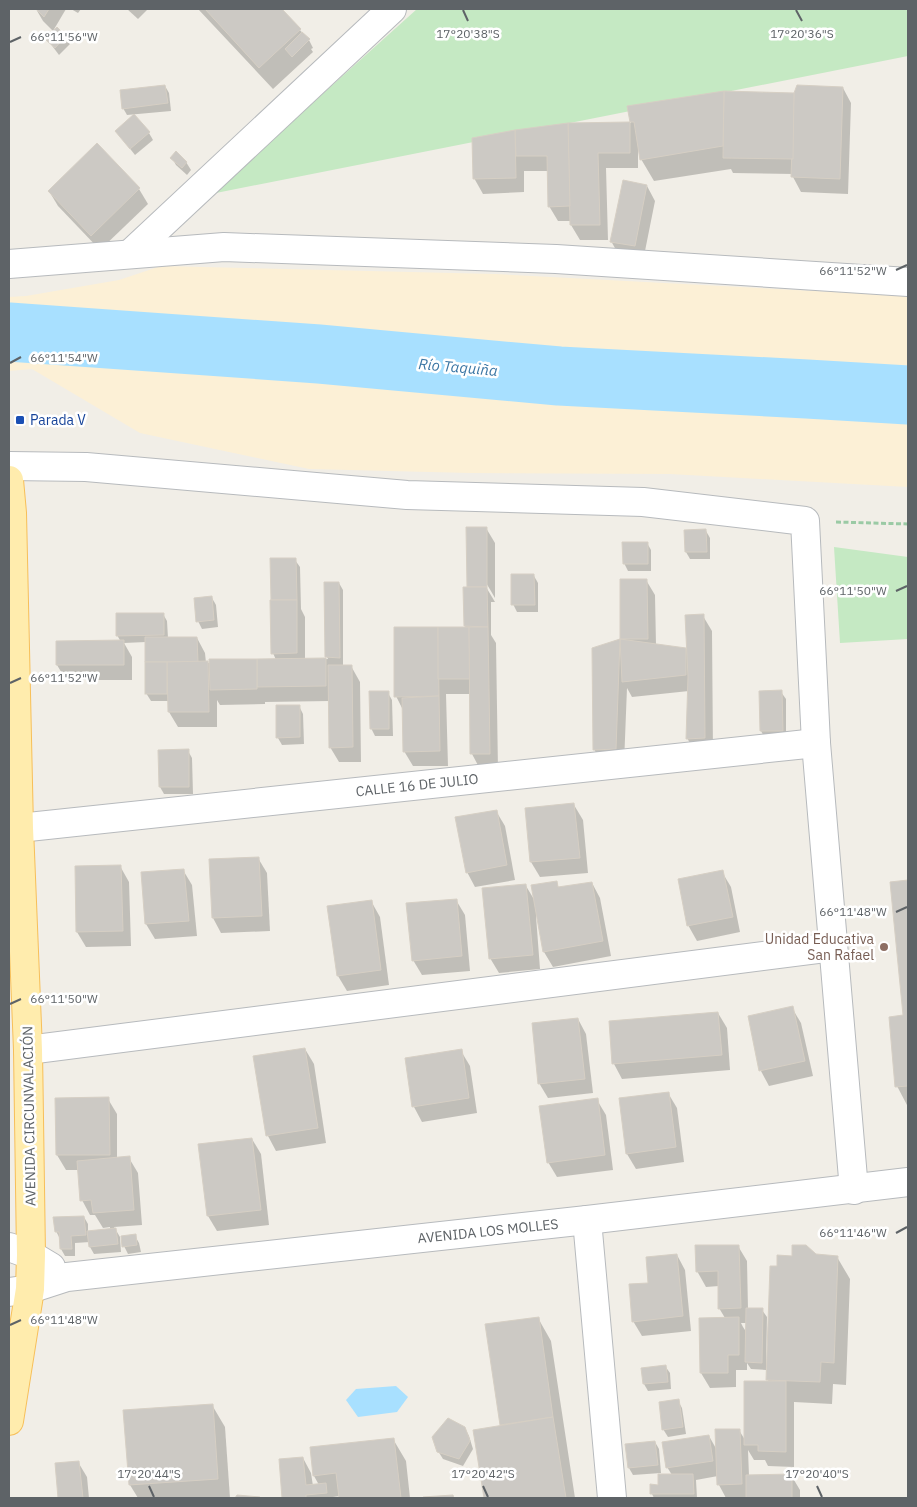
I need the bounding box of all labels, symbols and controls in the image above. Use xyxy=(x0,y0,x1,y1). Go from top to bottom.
text: 17°20'38"S xyxy=(436,26,500,41)
text: 17°20'36"S xyxy=(770,26,834,41)
text: 66°11'56"W xyxy=(30,29,98,44)
text: 66°11'52"W xyxy=(819,263,887,278)
text: 66°11'54"W xyxy=(30,350,98,365)
water label: Río Taquiña xyxy=(418,354,499,380)
place label: Parada V xyxy=(30,411,86,429)
marker: Parada V xyxy=(14,414,26,426)
text: 66°11'50"W xyxy=(819,583,887,598)
text: 66°11'52"W xyxy=(30,670,98,685)
street label: CALLE 16 DE JULIO xyxy=(355,770,479,800)
text: 66°11'48"W xyxy=(819,904,887,919)
place label: Unidad Educativa San Rafael xyxy=(765,930,875,964)
marker: Unidad Educativa San Rafael xyxy=(878,941,890,953)
text: 66°11'50"W xyxy=(30,991,98,1006)
street label: AVENIDA CIRCUNVALACIÓN xyxy=(17,1026,40,1206)
street label: AVENIDA LOS MOLLES xyxy=(417,1215,559,1247)
text: 66°11'46"W xyxy=(819,1225,887,1240)
text: 66°11'48"W xyxy=(30,1312,98,1327)
text: 17°20'44"S xyxy=(117,1466,181,1481)
text: 17°20'42"S xyxy=(451,1466,515,1481)
text: 17°20'40"S xyxy=(785,1466,849,1481)

